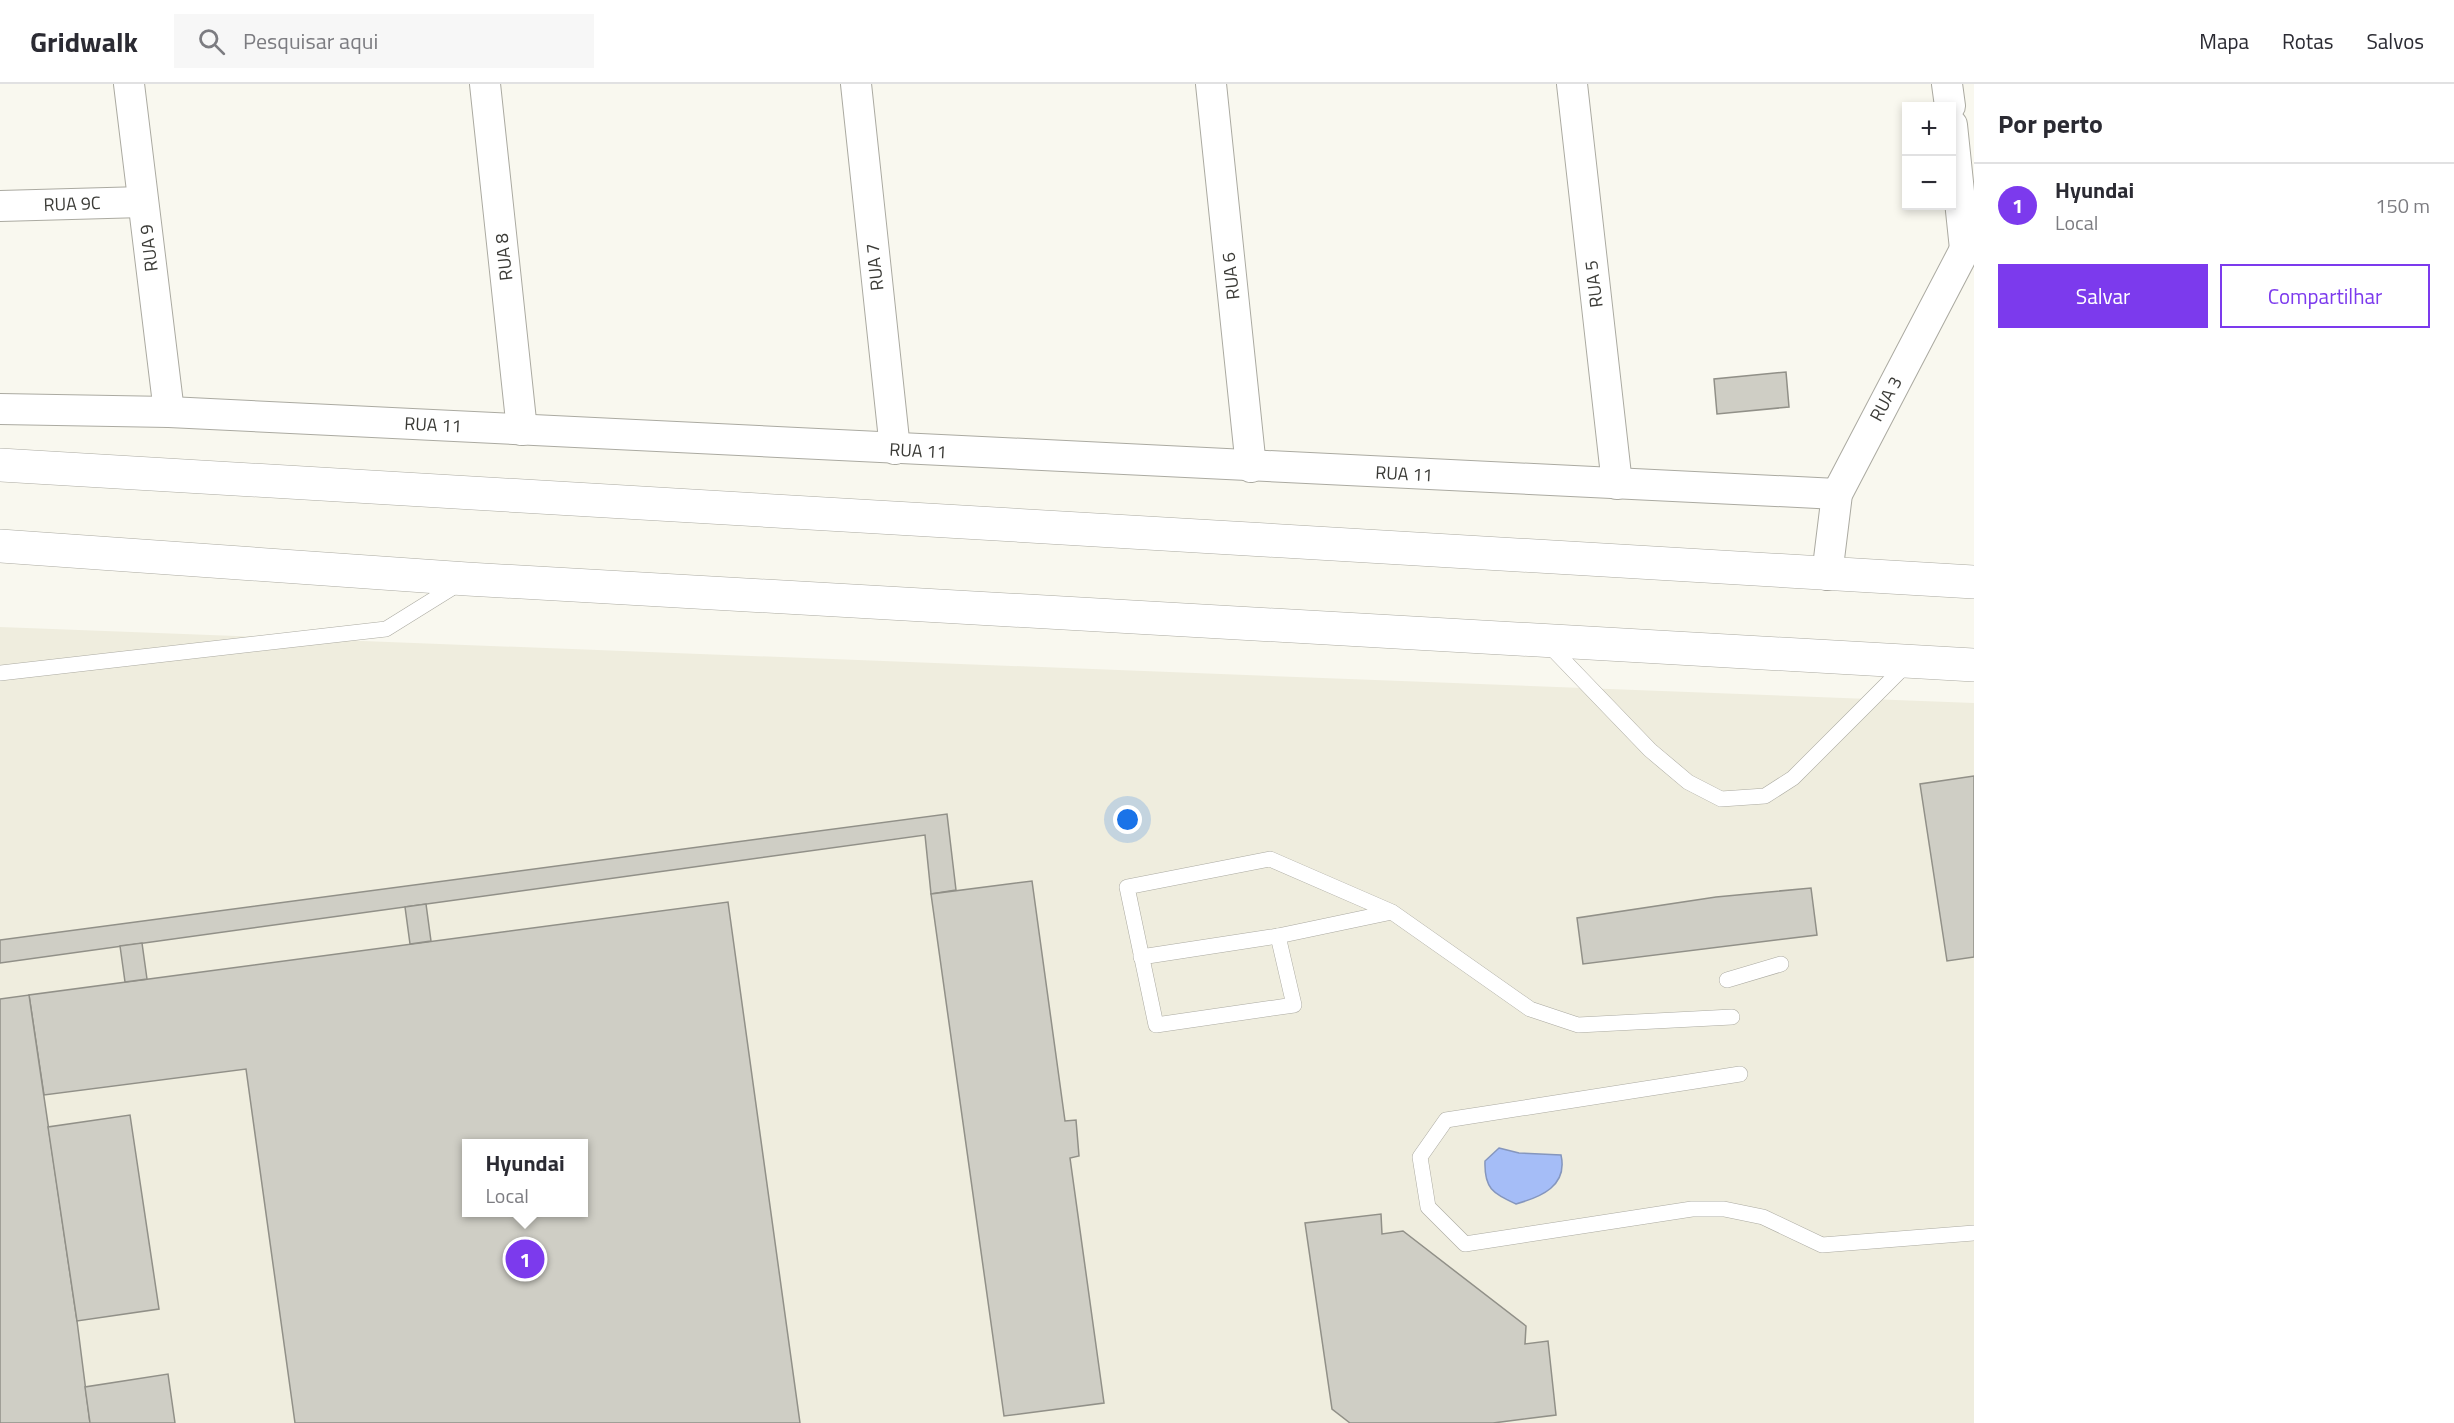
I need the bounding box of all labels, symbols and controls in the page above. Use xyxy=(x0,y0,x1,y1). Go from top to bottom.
search box xyxy=(174,14,594,68)
text: Gridwalk xyxy=(30,20,138,63)
text: Pesquisar aqui xyxy=(243,24,378,58)
icon: search xyxy=(195,25,228,58)
text: Mapa xyxy=(2199,25,2249,57)
text: Rotas xyxy=(2282,25,2333,57)
text: Salvos xyxy=(2366,25,2424,57)
map controls xyxy=(1902,102,1956,210)
button: + xyxy=(1902,102,1956,156)
text: Por perto xyxy=(1998,104,2103,143)
button: − xyxy=(1902,156,1956,210)
text: Hyundai xyxy=(2055,173,2134,207)
street label: RUA 9C xyxy=(43,189,101,218)
text: 1 xyxy=(2012,190,2023,221)
text: 150 m xyxy=(2375,190,2430,221)
text: Local xyxy=(2055,207,2098,238)
street label: RUA 9 xyxy=(132,223,165,273)
street label: RUA 8 xyxy=(488,232,519,282)
street label: RUA 7 xyxy=(859,242,890,292)
street label: RUA 6 xyxy=(1215,251,1246,301)
street label: RUA 5 xyxy=(1577,259,1610,309)
button: Salvar xyxy=(1998,264,2208,328)
button: Compartilhar xyxy=(2220,264,2430,328)
street label: RUA 3 xyxy=(1863,372,1909,426)
street label: RUA 11 xyxy=(404,410,462,439)
street label: RUA 11 xyxy=(889,436,947,465)
street label: RUA 11 xyxy=(1375,459,1433,488)
your location xyxy=(1113,805,1142,834)
popup xyxy=(462,1139,588,1217)
text: Hyundai xyxy=(485,1146,565,1180)
text: Local xyxy=(485,1180,529,1211)
pin: 1 xyxy=(506,1236,544,1282)

